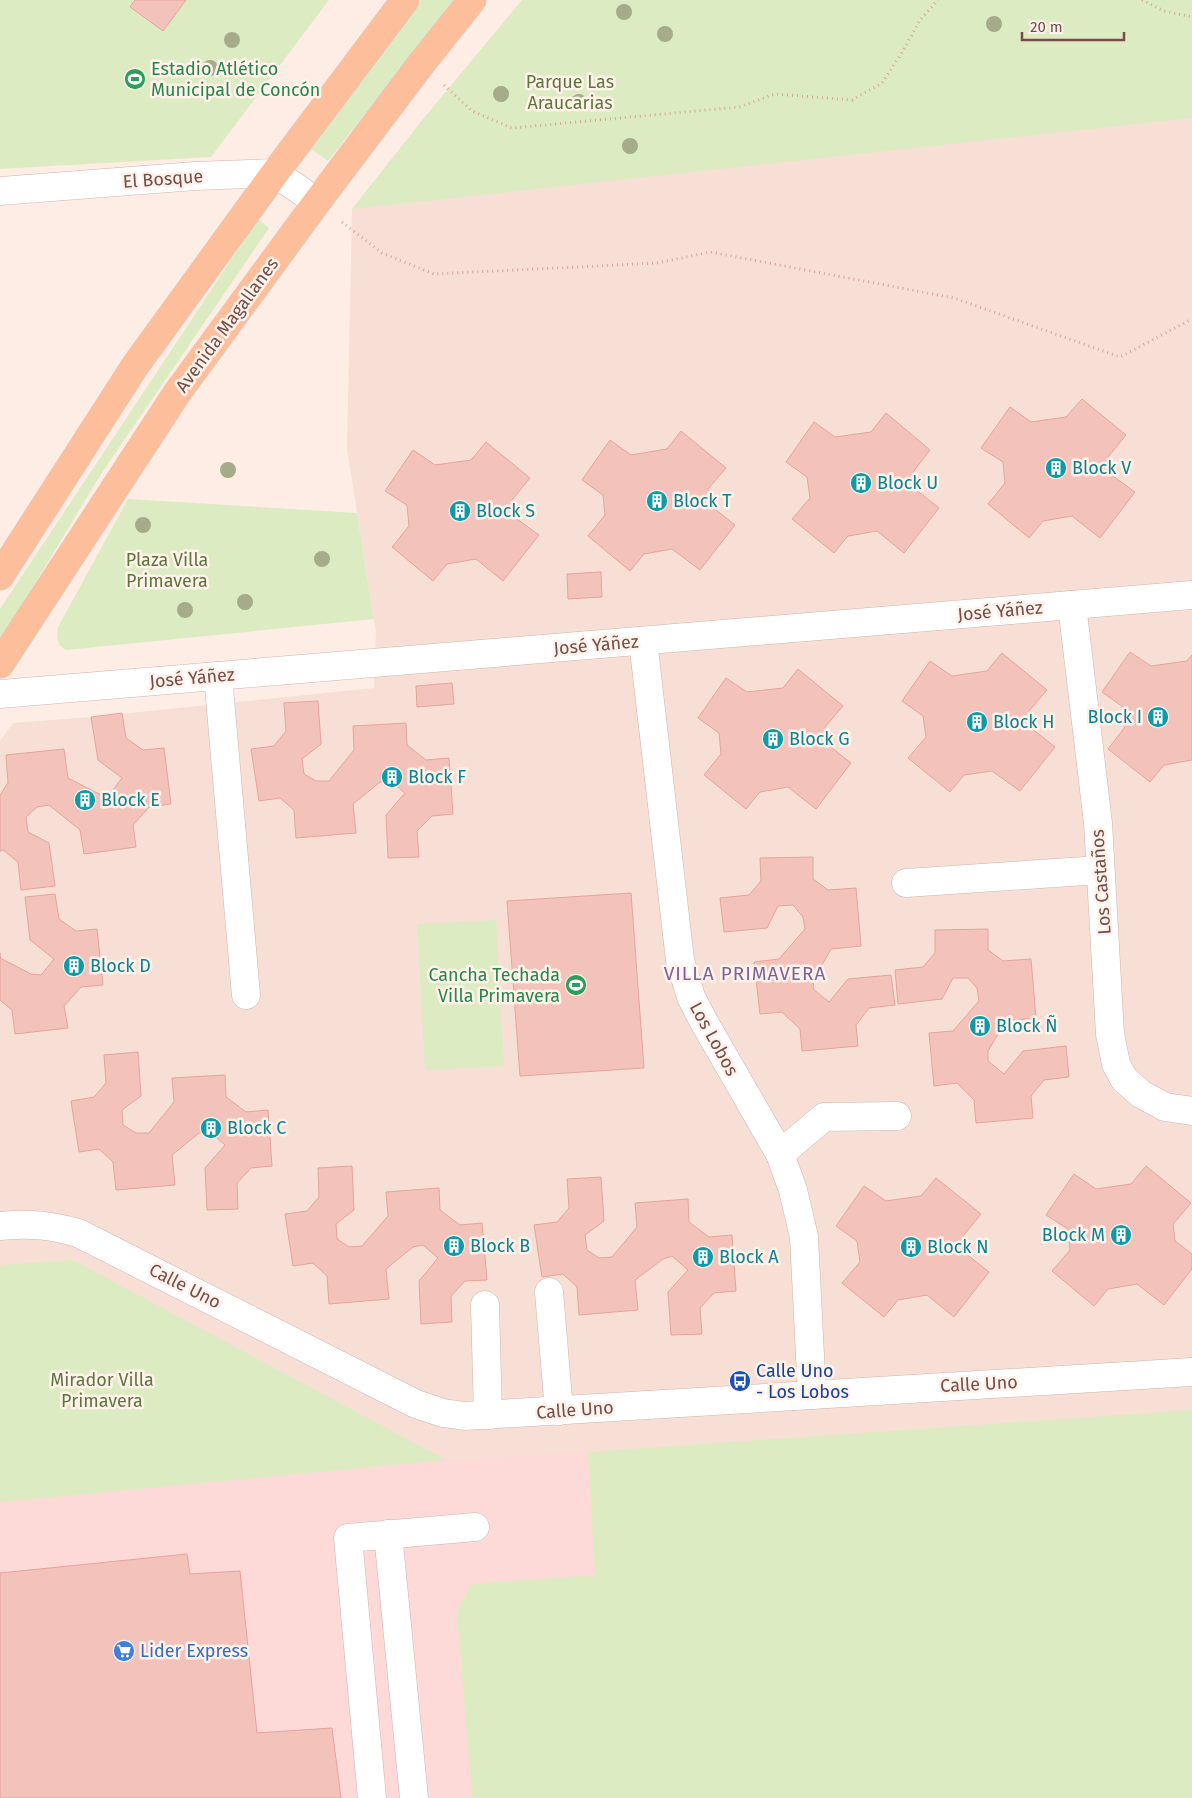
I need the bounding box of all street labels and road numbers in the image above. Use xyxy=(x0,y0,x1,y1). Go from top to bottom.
street label: El Bosque xyxy=(122,165,204,193)
street label: Avenida Magallanes xyxy=(171,253,283,397)
street label: José Yáñez xyxy=(957,596,1044,626)
street label: José Yáñez xyxy=(553,630,640,660)
street label: José Yáñez xyxy=(149,663,236,693)
street label: Los Castaños xyxy=(1086,828,1116,936)
street label: Los Lobos xyxy=(685,998,743,1080)
street label: Calle Uno xyxy=(145,1259,225,1313)
street label: Calle Uno xyxy=(940,1371,1018,1397)
street label: Calle Uno xyxy=(536,1396,614,1424)

